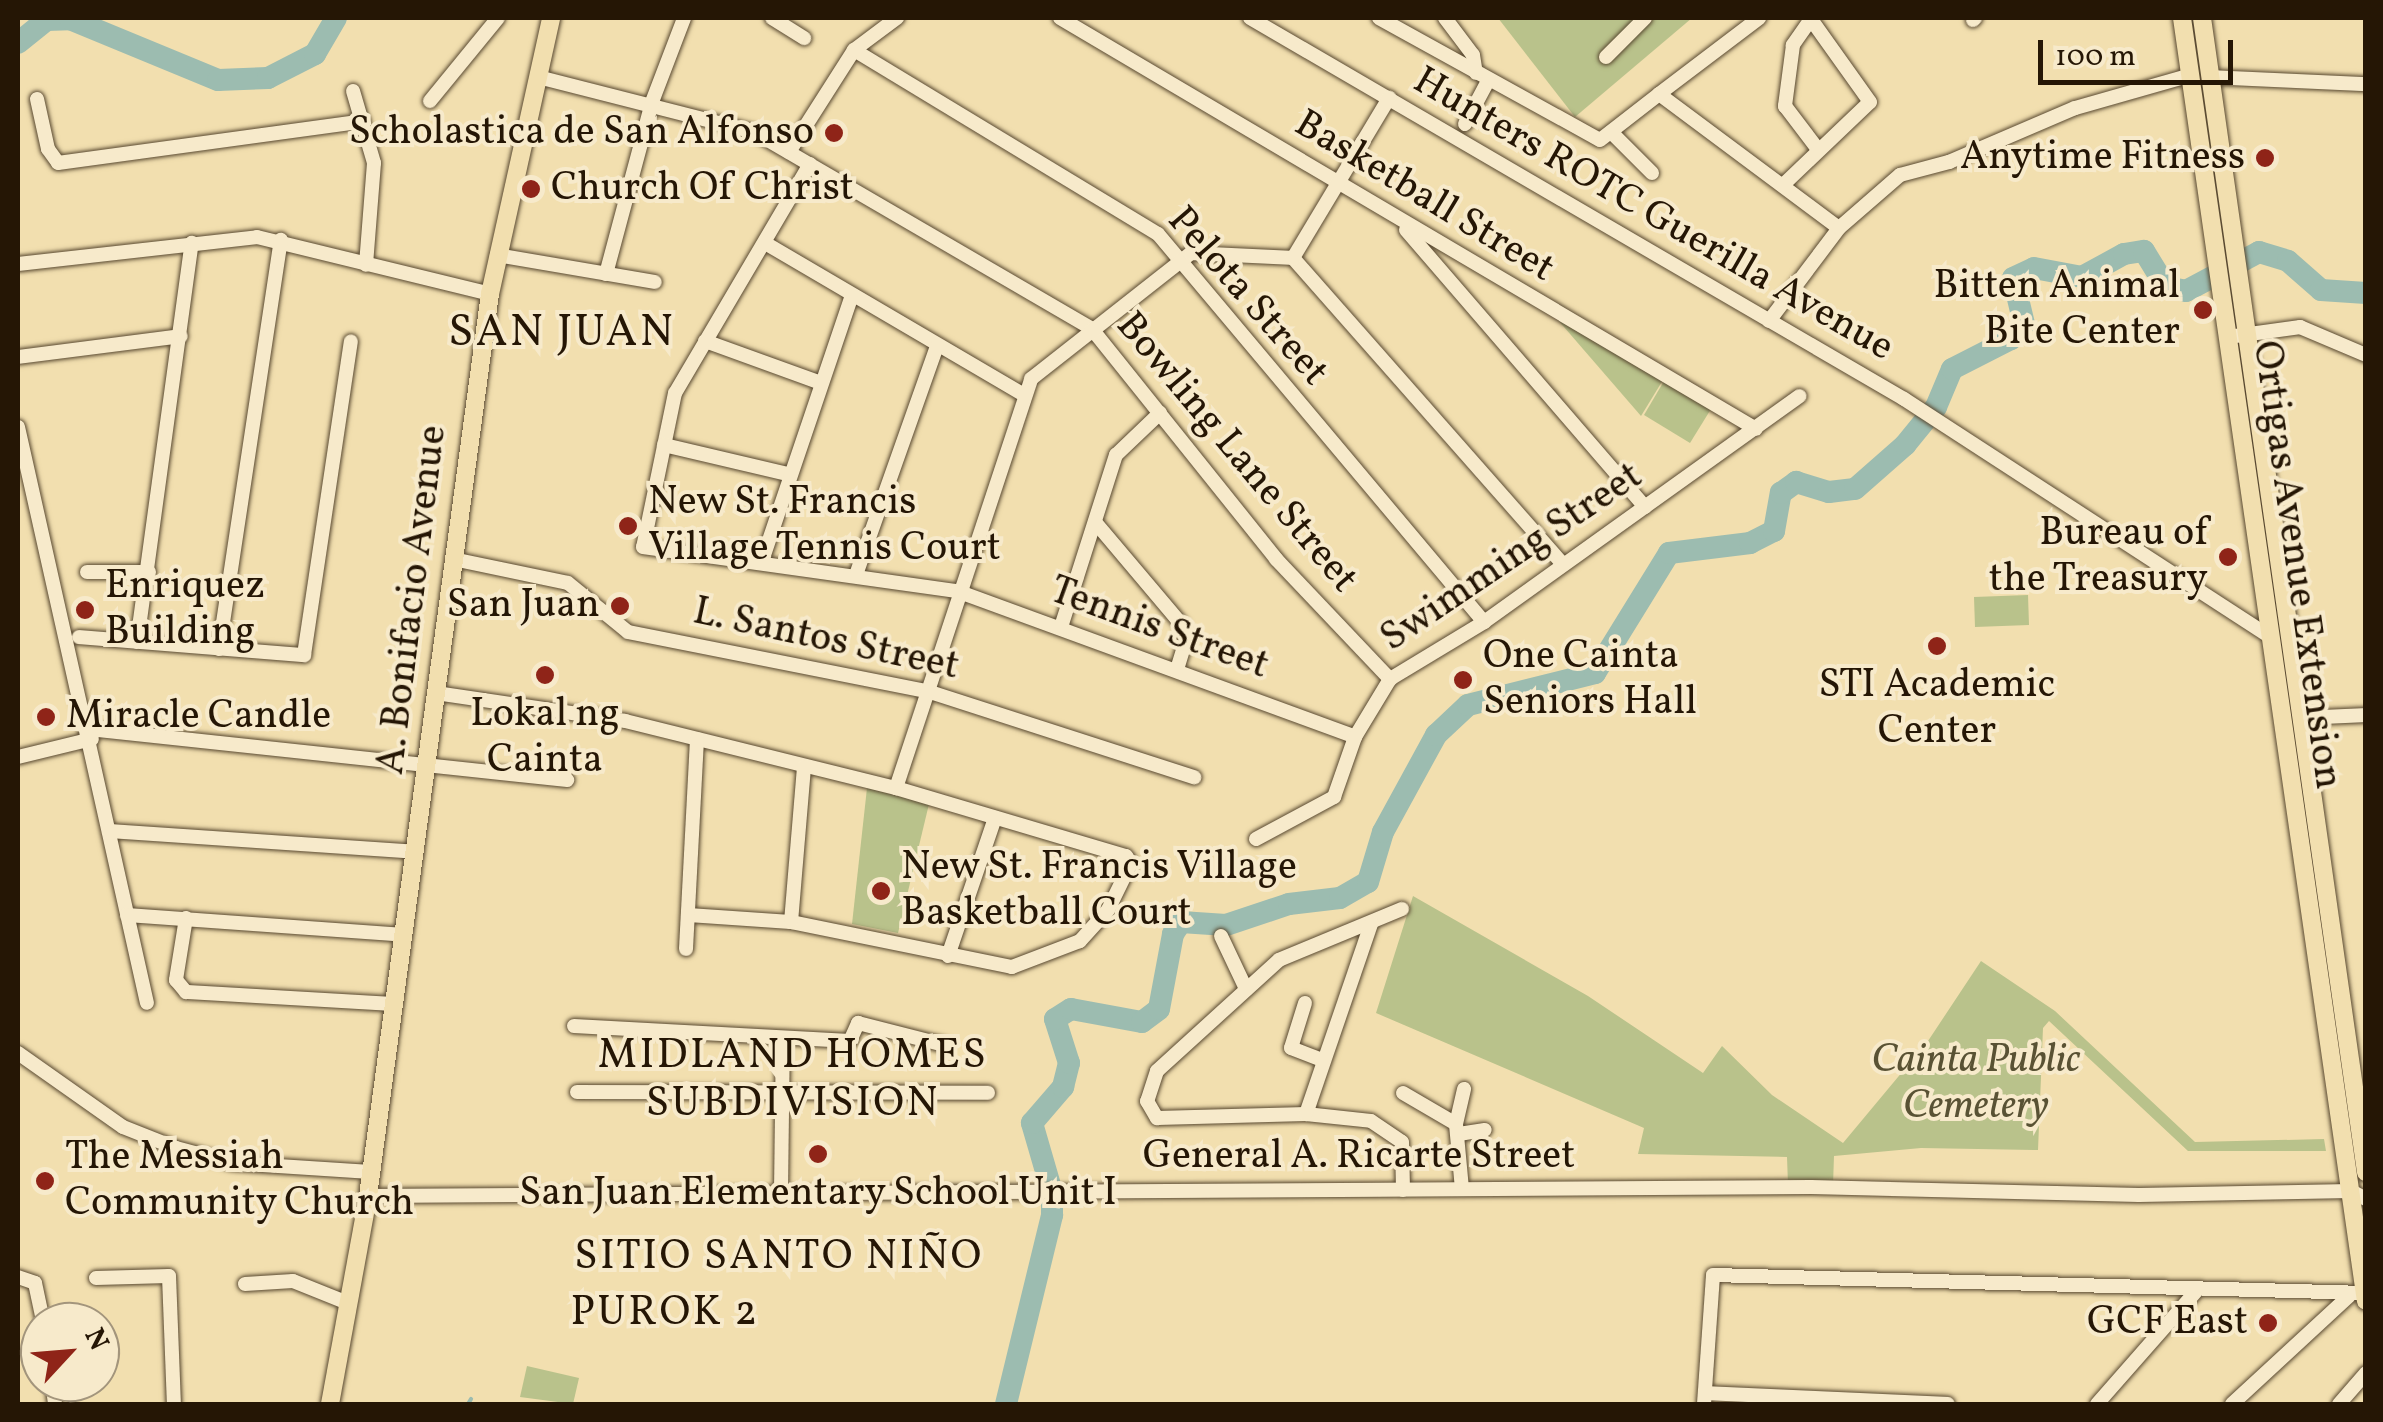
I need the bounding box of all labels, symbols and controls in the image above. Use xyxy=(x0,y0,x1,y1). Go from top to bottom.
scale bar xyxy=(2043,20,2238,82)
text: 100 m xyxy=(2055,36,2136,78)
street label: Hunters ROTC Guerilla Avenue xyxy=(1404,58,1902,372)
street label: Basketball Street xyxy=(1285,101,1563,293)
place label: Scholastica de San Alfonso xyxy=(349,109,814,157)
marker: Scholastica de San Alfonso xyxy=(823,122,845,144)
place label: Anytime Fitness xyxy=(1960,134,2245,182)
marker: Anytime Fitness xyxy=(2254,147,2276,169)
place label: Church Of Christ xyxy=(551,165,850,213)
marker: Church Of Christ xyxy=(520,178,542,200)
street label: Pelota Street xyxy=(1156,198,1338,396)
place label: Bitten Animal Bite Center xyxy=(1934,263,2180,357)
marker: Bitten Animal Bite Center xyxy=(2190,297,2216,323)
street label: Bowling Lane Street xyxy=(1105,303,1367,603)
district label: SAN JUAN xyxy=(448,307,676,361)
street label: Ortigas Avenue Extension xyxy=(2241,338,2351,792)
street label: A. Bonifacio Avenue xyxy=(368,423,458,777)
street label: Swimming Street xyxy=(1372,453,1652,663)
place label: New St. Francis Village Tennis Court xyxy=(648,479,1002,573)
place label: Bureau of the Treasury xyxy=(1988,510,2208,604)
marker: New St. Francis Village Tennis Court xyxy=(617,515,639,537)
marker: Bureau of the Treasury xyxy=(2217,546,2239,568)
place label: Enriquez Building xyxy=(105,563,265,657)
street label: Tennis Street xyxy=(1043,567,1275,691)
place label: San Juan xyxy=(447,582,600,630)
street label: L. Santos Street xyxy=(689,588,963,692)
marker: San Juan xyxy=(609,595,631,617)
marker: Enriquez Building xyxy=(74,599,96,621)
place label: One Cainta Seniors Hall xyxy=(1483,633,1697,727)
marker: STI Academic Center xyxy=(1926,635,1948,657)
place label: STI Academic Center xyxy=(1819,662,2055,756)
marker: Lokal ng Cainta xyxy=(534,664,556,686)
marker: One Cainta Seniors Hall xyxy=(1452,669,1474,691)
place label: Lokal ng Cainta xyxy=(470,691,620,785)
place label: Miracle Candle xyxy=(66,693,331,741)
marker: Miracle Candle xyxy=(35,706,57,728)
place label: New St. Francis Village Basketball Court xyxy=(901,844,1299,938)
marker: New St. Francis Village Basketball Court xyxy=(870,880,892,902)
district label: MIDLAND HOMES SUBDIVISION xyxy=(598,1032,988,1130)
park label: Cainta Public Cemetery xyxy=(1872,1037,2080,1131)
street label: General A. Ricarte Street xyxy=(1143,1133,1575,1181)
place label: The Messiah Community Church xyxy=(65,1134,415,1228)
marker: San Juan Elementary School Unit I xyxy=(807,1143,829,1165)
marker: The Messiah Community Church xyxy=(34,1170,56,1192)
place label: San Juan Elementary School Unit I xyxy=(519,1170,1117,1218)
district label: SITIO SANTO NIÑO xyxy=(574,1233,984,1283)
district label: PUROK 2 xyxy=(570,1289,760,1339)
place label: GCF East xyxy=(2087,1299,2248,1347)
north arrow xyxy=(20,1302,120,1402)
marker: GCF East xyxy=(2257,1312,2279,1334)
text: N xyxy=(74,1322,118,1357)

